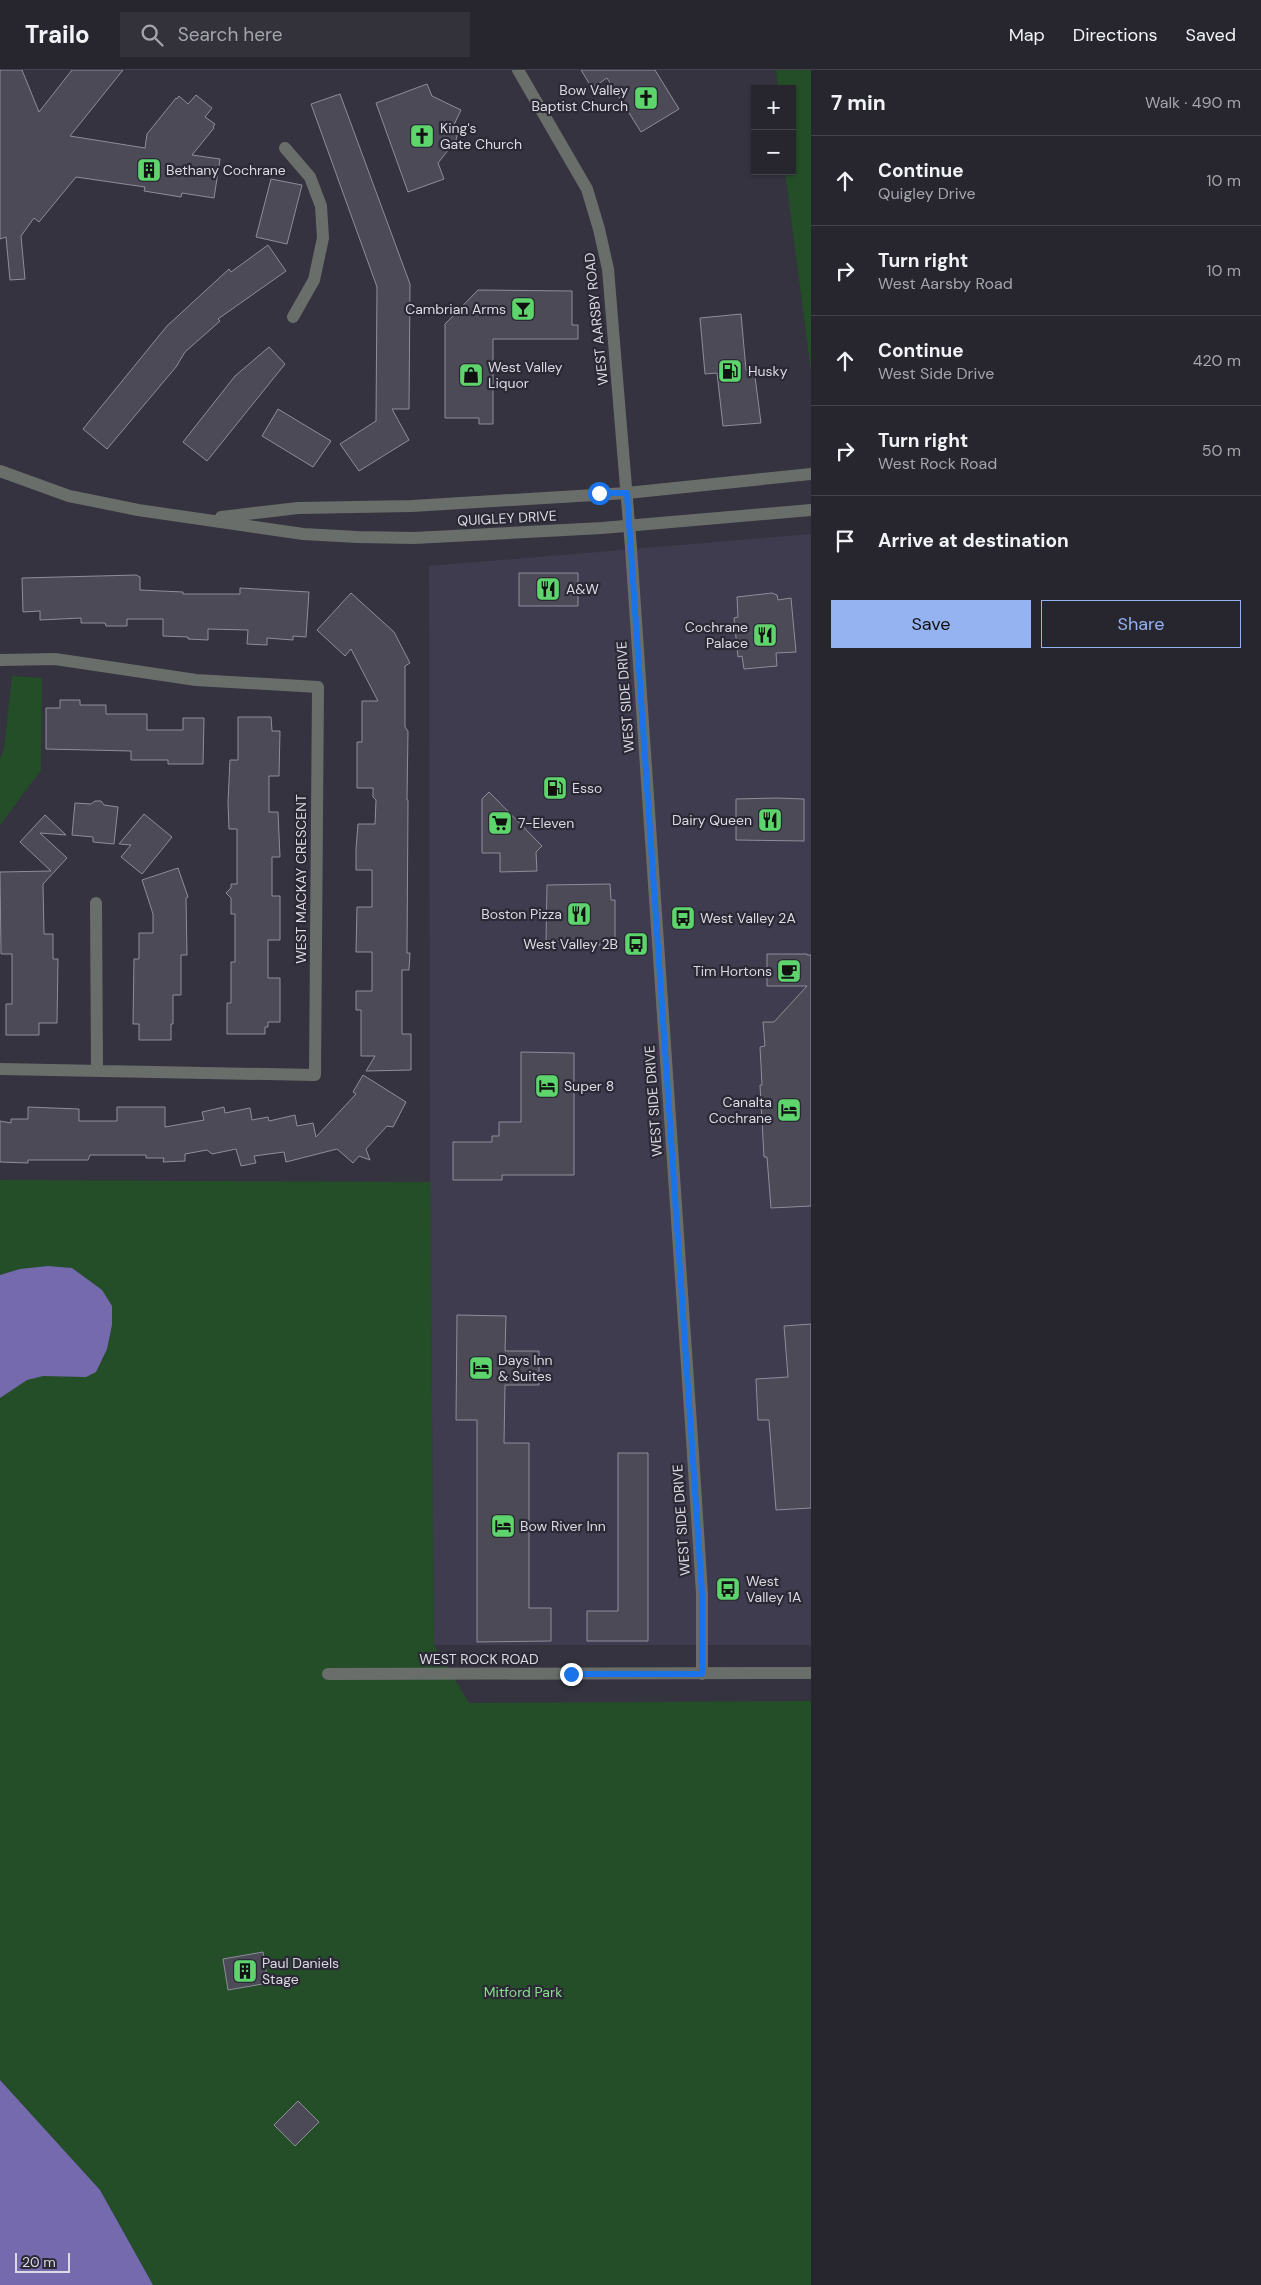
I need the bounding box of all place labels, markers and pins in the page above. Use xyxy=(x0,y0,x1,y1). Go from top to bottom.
place label: Bow Valley Baptist Church xyxy=(532,81,628,115)
church icon: Bow Valley Baptist Church xyxy=(633,85,659,111)
place label: King's Gate Church xyxy=(440,119,522,153)
church icon: King's Gate Church xyxy=(409,123,435,149)
building icon: Bethany Cochrane xyxy=(136,157,162,183)
place label: Bethany Cochrane xyxy=(166,161,286,179)
bar icon: Cambrian Arms xyxy=(510,296,536,322)
place label: Cambrian Arms xyxy=(405,300,506,318)
place label: West Valley Liquor xyxy=(488,358,563,392)
fuel station icon: Husky xyxy=(717,358,743,384)
shop icon: West Valley Liquor xyxy=(458,362,484,388)
place label: Husky xyxy=(748,362,788,380)
restaurant icon: A&W xyxy=(535,576,561,602)
place label: A&W xyxy=(566,580,599,598)
place label: Cochrane Palace xyxy=(685,618,748,652)
restaurant icon: Cochrane Palace xyxy=(752,622,778,648)
fuel station icon: Esso xyxy=(542,775,568,801)
place label: Esso xyxy=(572,779,602,797)
restaurant icon: Dairy Queen xyxy=(757,807,783,833)
supermarket icon: 7-Eleven xyxy=(487,810,513,836)
place label: Dairy Queen xyxy=(672,811,752,829)
place label: 7-Eleven xyxy=(518,814,574,832)
restaurant icon: Boston Pizza xyxy=(566,901,592,927)
place label: Boston Pizza xyxy=(481,905,562,923)
bus stop icon: West Valley 2A xyxy=(670,905,696,931)
place label: West Valley 2A xyxy=(700,909,796,927)
bus stop icon: West Valley 2B xyxy=(623,931,649,957)
place label: West Valley 2B xyxy=(523,935,618,953)
cafe icon: Tim Hortons xyxy=(776,958,802,984)
place label: Tim Hortons xyxy=(693,962,772,980)
hotel icon: Super 8 xyxy=(534,1073,560,1099)
place label: Super 8 xyxy=(564,1077,614,1095)
place label: Canalta Cochrane xyxy=(709,1093,772,1127)
hotel icon: Canalta Cochrane xyxy=(776,1097,802,1123)
place label: Days Inn & Suites xyxy=(498,1351,553,1385)
hotel icon: Days Inn & Suites xyxy=(468,1355,494,1381)
hotel icon: Bow River Inn xyxy=(490,1513,516,1539)
place label: Bow River Inn xyxy=(520,1517,606,1535)
place label: West Valley 1A xyxy=(746,1572,801,1606)
bus stop icon: West Valley 1A xyxy=(715,1576,741,1602)
place label: Paul Daniels Stage xyxy=(262,1954,339,1988)
building icon: Paul Daniels Stage xyxy=(232,1958,258,1984)

